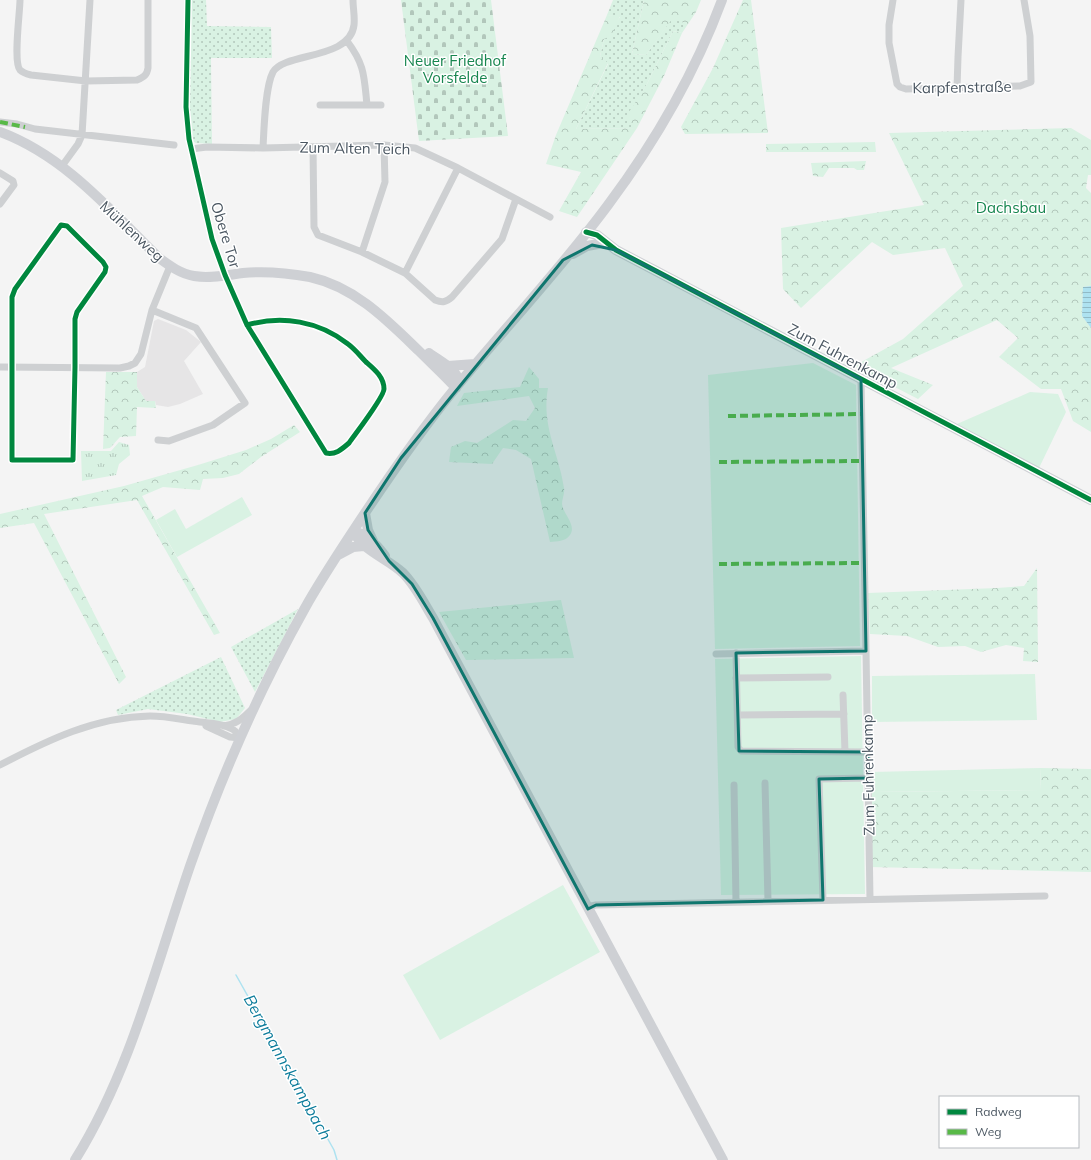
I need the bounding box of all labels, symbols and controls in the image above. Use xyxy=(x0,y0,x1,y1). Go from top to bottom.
park label: Neuer Friedhof Vorsfelde xyxy=(404,51,507,87)
street label: Karpfenstraße xyxy=(912,77,1012,97)
street label: Zum Alten Teich xyxy=(299,138,411,158)
street label: Mühlenweg xyxy=(96,196,168,266)
park label: Dachsbau xyxy=(976,198,1046,217)
street label: Obere Tor xyxy=(207,200,245,271)
street label: Zum Fuhrenkamp xyxy=(785,319,901,393)
street label: Zum Fuhrenkamp xyxy=(857,714,879,836)
water label: Bergmannskampbach xyxy=(240,991,336,1143)
legend xyxy=(939,1096,1079,1148)
text: Radweg xyxy=(975,1104,1022,1119)
text: Weg xyxy=(975,1124,1001,1139)

